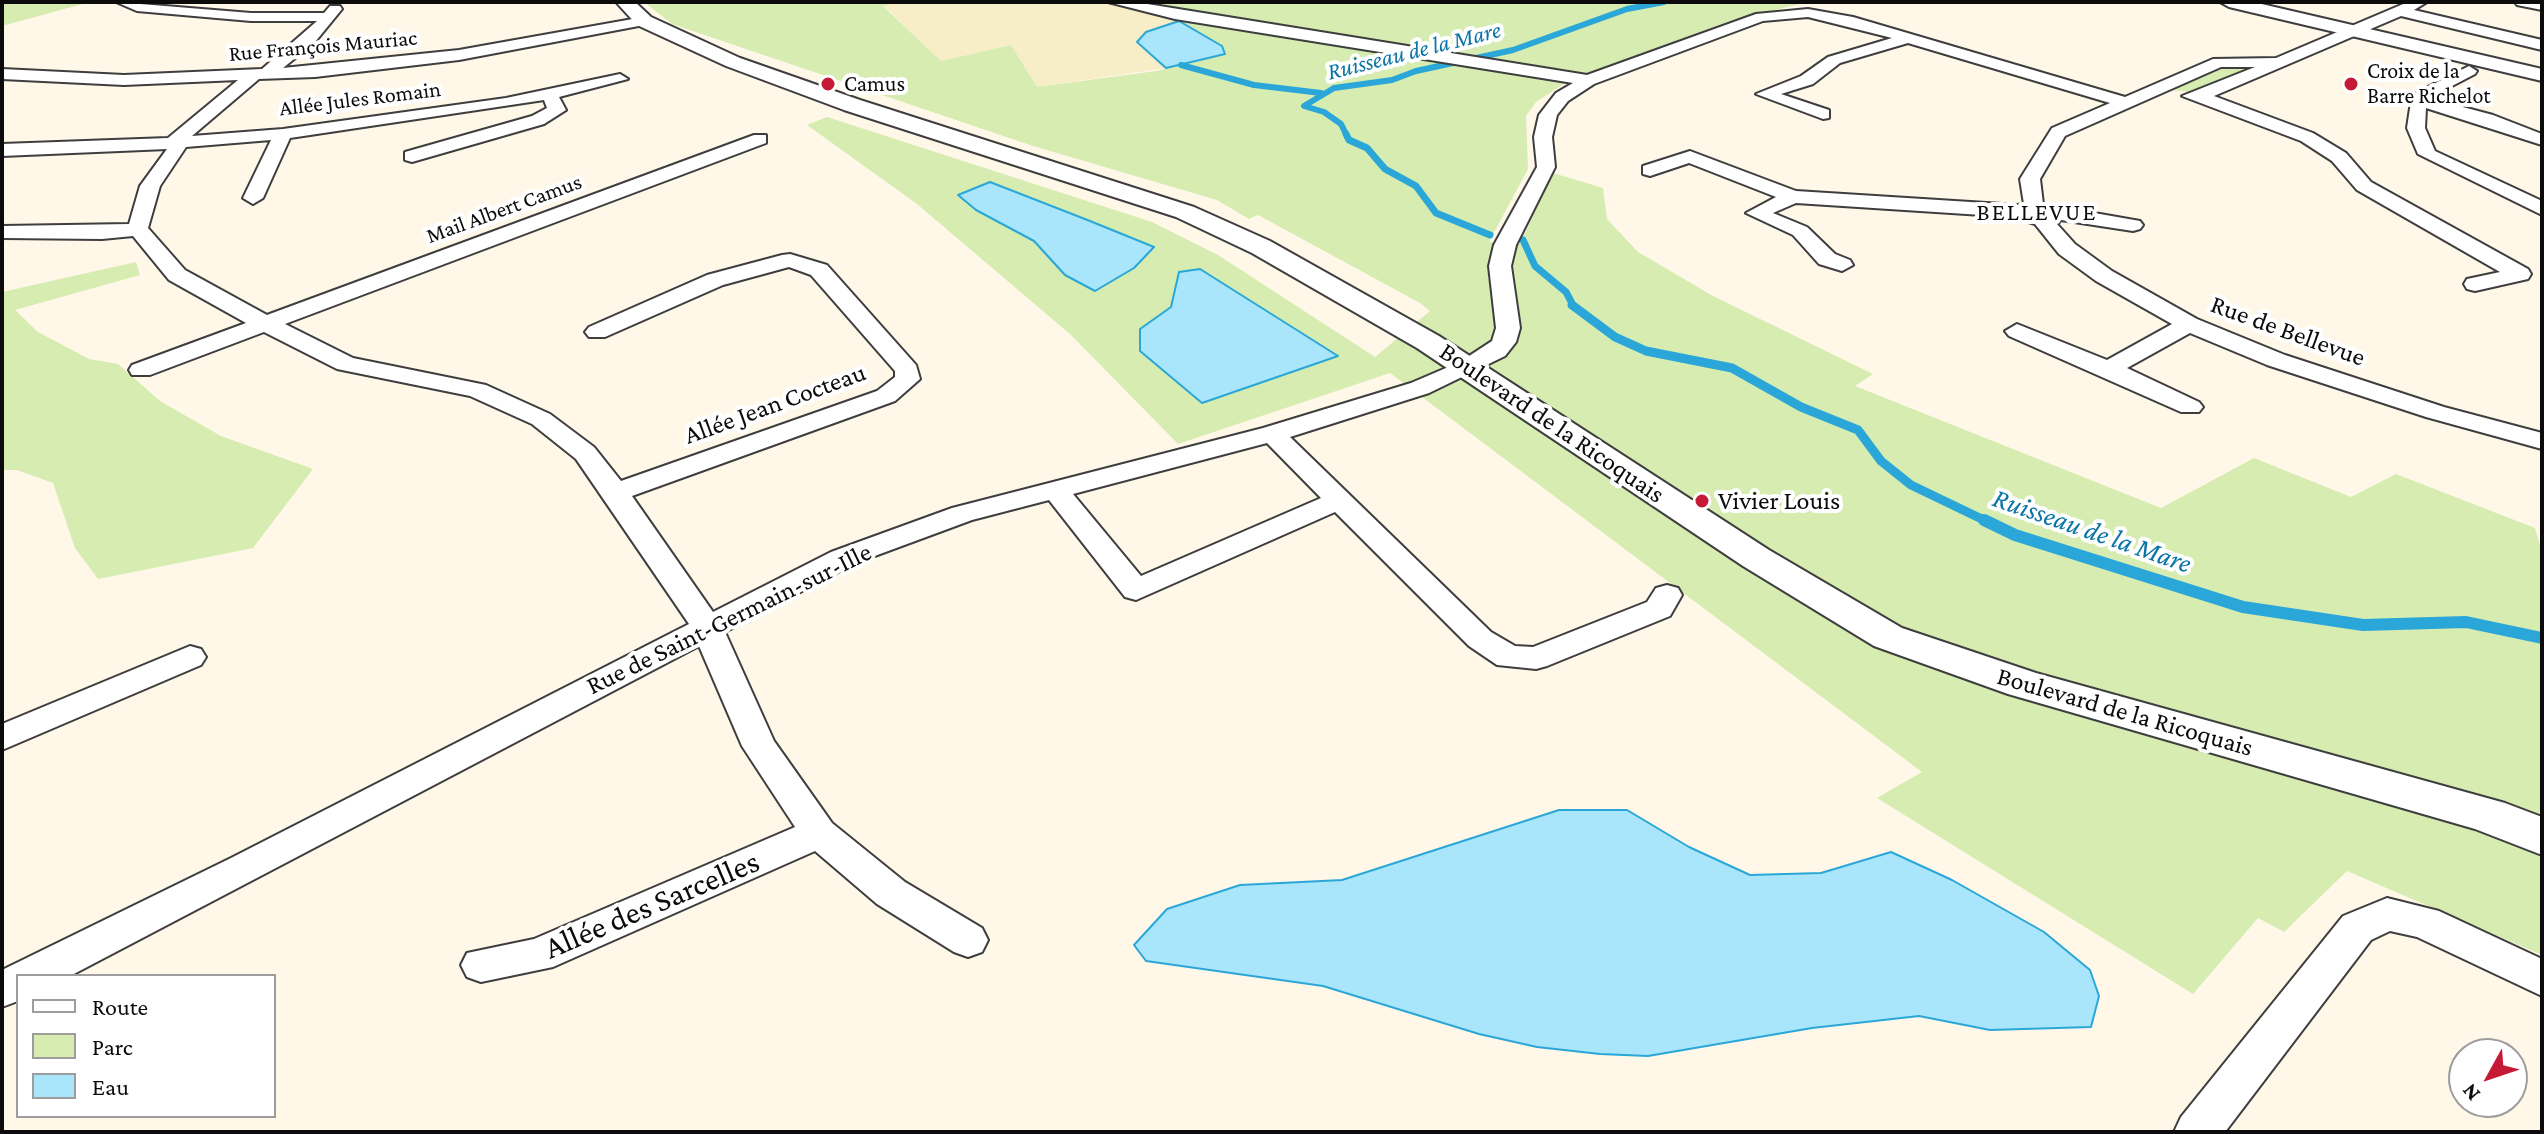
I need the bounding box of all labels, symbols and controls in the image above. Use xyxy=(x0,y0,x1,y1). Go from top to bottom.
water label: Ruisseau de la Mare xyxy=(1324,15,1504,87)
street label: Rue François Mauriac xyxy=(228,25,418,67)
place label: Croix de la Barre Richelot xyxy=(2367,58,2491,110)
place label: Camus xyxy=(844,71,905,97)
marker: Camus xyxy=(819,75,837,93)
marker: Croix de la Barre Richelot xyxy=(2342,75,2360,93)
street label: Allée Jules Romain xyxy=(278,76,442,122)
street label: Mail Albert Camus xyxy=(423,169,585,249)
district label: BELLEVUE xyxy=(1977,199,2097,227)
street label: Rue de Bellevue xyxy=(2207,289,2369,373)
street label: Boulevard de la Ricoquais xyxy=(1434,336,1670,510)
street label: Allée Jean Cocteau xyxy=(680,357,870,451)
water label: Ruisseau de la Mare xyxy=(1988,481,2196,581)
place label: Vivier Louis xyxy=(1718,485,1840,517)
marker: Vivier Louis xyxy=(1693,492,1711,510)
street label: Rue de Saint-Germain-sur-Ille xyxy=(581,536,877,702)
street label: Boulevard de la Ricoquais xyxy=(1993,661,2257,763)
street label: Allée des Sarcelles xyxy=(539,842,765,968)
legend xyxy=(16,974,276,1118)
text: Route xyxy=(92,993,148,1020)
text: Parc xyxy=(92,1033,133,1060)
north arrow xyxy=(2448,1038,2528,1118)
text: Eau xyxy=(92,1073,129,1100)
text: N xyxy=(2456,1079,2485,1106)

